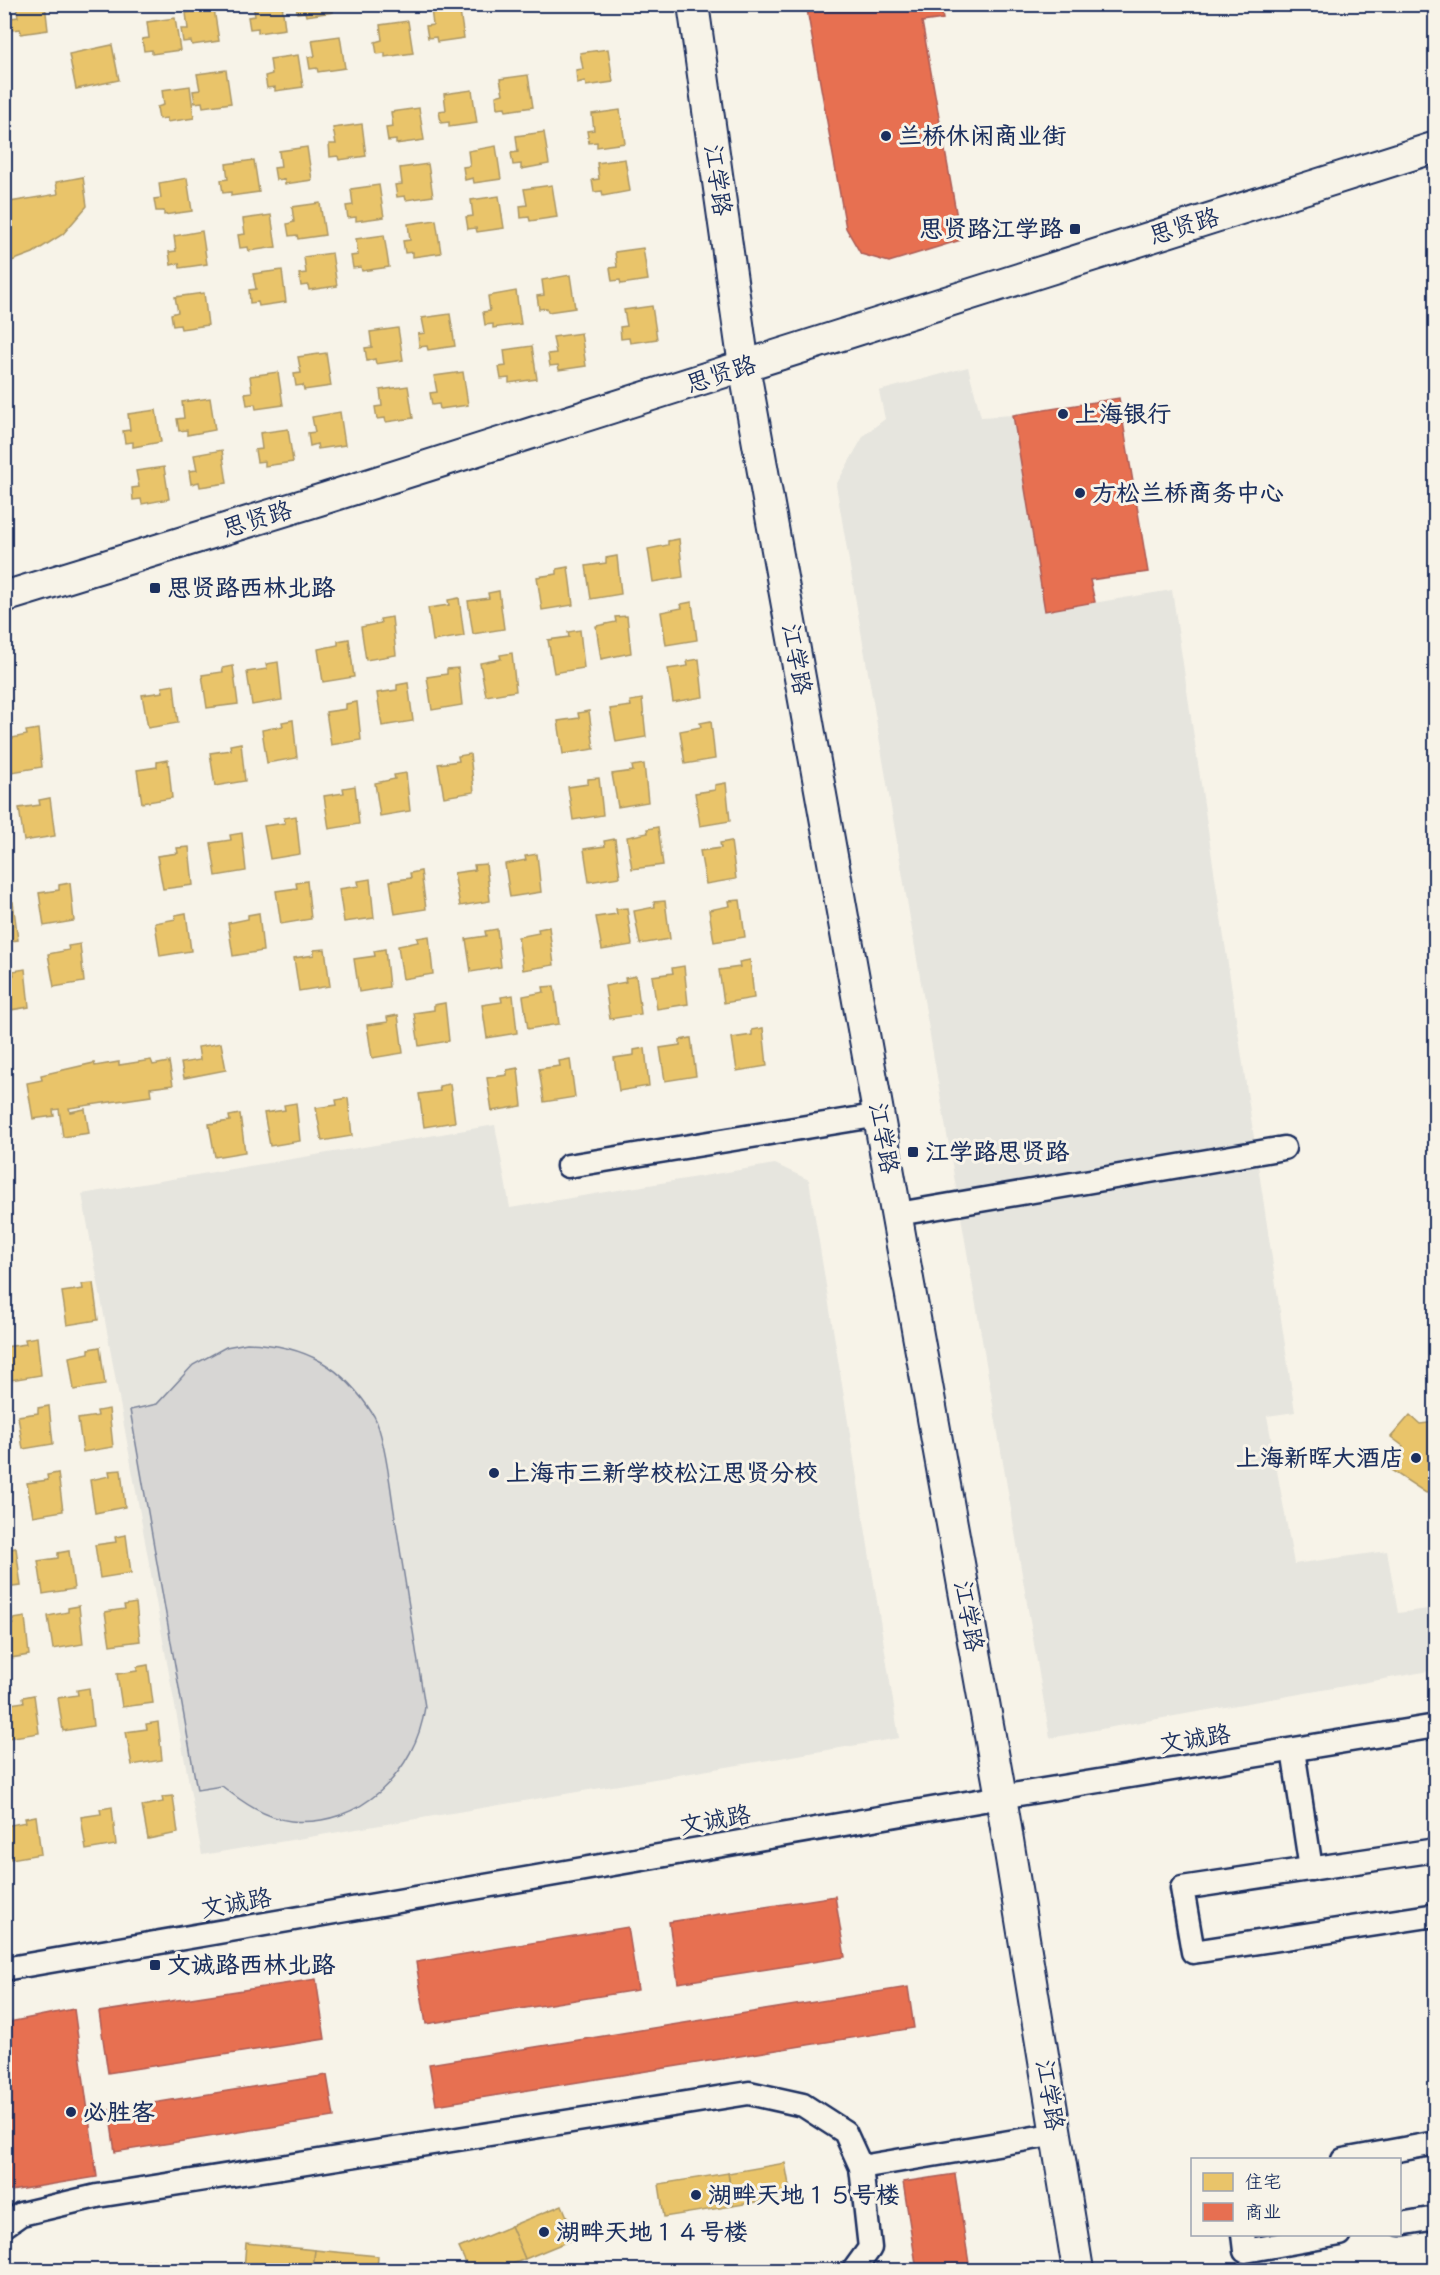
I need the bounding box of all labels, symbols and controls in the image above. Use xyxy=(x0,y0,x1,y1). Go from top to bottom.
place label: 兰桥休闲商业街 xyxy=(898,122,1066,153)
marker: 兰桥休闲商业街 xyxy=(879,129,893,143)
street label: 江学路 xyxy=(696,142,737,218)
street label: 思贤路 xyxy=(1145,202,1223,253)
place label: 思贤路江学路 xyxy=(919,215,1064,246)
marker: 思贤路江学路 xyxy=(1068,222,1082,236)
street label: 思贤路 xyxy=(682,350,760,401)
place label: 上海银行 xyxy=(1075,400,1171,431)
marker: 上海银行 xyxy=(1056,407,1070,421)
place label: 方松兰桥商务中心 xyxy=(1092,479,1284,510)
marker: 方松兰桥商务中心 xyxy=(1073,486,1087,500)
street label: 思贤路 xyxy=(218,495,296,546)
place label: 思贤路西林北路 xyxy=(167,574,336,605)
marker: 思贤路西林北路 xyxy=(148,581,162,595)
street label: 江学路 xyxy=(774,621,817,697)
street label: 江学路 xyxy=(861,1100,904,1176)
place label: 江学路思贤路 xyxy=(925,1138,1070,1169)
marker: 江学路思贤路 xyxy=(906,1145,920,1159)
place label: 上海新晖大酒店 xyxy=(1236,1444,1404,1475)
marker: 上海新晖大酒店 xyxy=(1409,1451,1423,1465)
place label: 上海市三新学校松江思贤分校 xyxy=(506,1459,818,1490)
marker: 上海市三新学校松江思贤分校 xyxy=(487,1466,501,1480)
street label: 江学路 xyxy=(946,1578,989,1654)
street label: 文诚路 xyxy=(1157,1720,1233,1761)
street label: 文诚路 xyxy=(677,1800,753,1843)
street label: 文诚路 xyxy=(198,1883,274,1926)
place label: 文诚路西林北路 xyxy=(167,1951,336,1982)
marker: 文诚路西林北路 xyxy=(148,1958,162,1972)
street label: 江学路 xyxy=(1028,2057,1069,2133)
place label: 必胜客 xyxy=(83,2098,155,2129)
marker: 必胜客 xyxy=(64,2105,78,2119)
legend xyxy=(1191,2158,1401,2236)
text: 住宅 xyxy=(1245,2171,1281,2195)
place label: 湖畔天地１５号楼 xyxy=(708,2181,900,2212)
marker: 湖畔天地１５号楼 xyxy=(689,2188,703,2202)
text: 商业 xyxy=(1245,2201,1281,2225)
place label: 湖畔天地１４号楼 xyxy=(556,2218,748,2249)
marker: 湖畔天地１４号楼 xyxy=(537,2225,551,2239)

